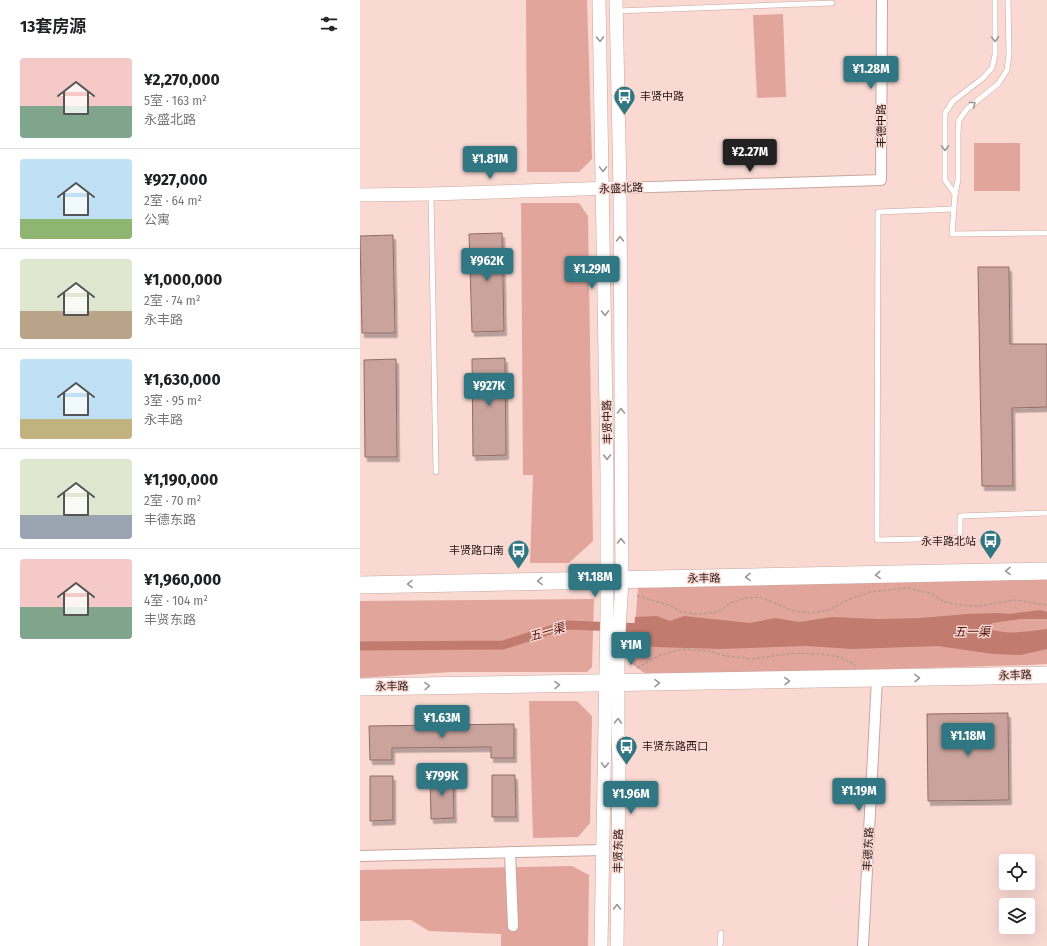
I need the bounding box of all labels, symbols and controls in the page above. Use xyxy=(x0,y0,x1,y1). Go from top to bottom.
icon: filters xyxy=(318,13,340,35)
text: 13套房源 xyxy=(20,16,86,37)
one-way arrow xyxy=(596,36,604,42)
one-way arrow xyxy=(991,36,999,42)
pin: ¥1.28M xyxy=(838,56,904,90)
text: ¥1.28M xyxy=(852,61,890,76)
text: ¥2,270,000 xyxy=(144,69,220,90)
icon: home xyxy=(52,74,100,122)
bus stop icon: 丰贤中路 xyxy=(611,83,637,116)
place label: 丰贤中路 xyxy=(640,90,684,103)
text: 5室 · 163 m² xyxy=(144,93,207,108)
one-way arrow xyxy=(968,102,975,109)
street label: 丰德中路 xyxy=(875,104,888,148)
text: 永盛北路 xyxy=(144,112,196,127)
pin: ¥2.27M xyxy=(717,139,783,173)
text: ¥2.27M xyxy=(732,144,768,159)
one-way arrow xyxy=(941,145,949,151)
pin: ¥1.81M xyxy=(457,146,523,180)
text: ¥1.81M xyxy=(472,151,508,166)
one-way arrow xyxy=(599,166,607,172)
text: ¥927,000 xyxy=(144,169,208,190)
icon: home xyxy=(52,175,100,223)
street label: 永盛北路 xyxy=(599,181,643,196)
text: 2室 · 64 m² xyxy=(144,193,202,208)
text: 公寓 xyxy=(144,212,170,227)
one-way arrow xyxy=(616,236,624,242)
pin: ¥962K xyxy=(459,248,515,282)
text: ¥962K xyxy=(470,253,504,268)
pin: ¥1.29M xyxy=(559,256,625,290)
text: ¥1.29M xyxy=(574,261,610,276)
text: ¥1,000,000 xyxy=(144,269,222,290)
icon: home xyxy=(52,275,100,323)
text: 2室 · 74 m² xyxy=(144,293,200,308)
one-way arrow xyxy=(601,310,609,316)
text: 永丰路 xyxy=(144,312,183,327)
text: ¥1,630,000 xyxy=(144,369,221,390)
pin: ¥927K xyxy=(461,373,517,407)
icon: home xyxy=(52,375,100,423)
text: ¥927K xyxy=(473,378,505,393)
text: 3室 · 95 m² xyxy=(144,393,202,408)
street label: 丰贤中路 xyxy=(601,400,614,444)
one-way arrow xyxy=(617,408,625,414)
text: 永丰路 xyxy=(144,412,183,427)
one-way arrow xyxy=(603,454,611,460)
text: ¥1,190,000 xyxy=(144,469,218,490)
icon: home xyxy=(52,475,100,523)
text: 2室 · 70 m² xyxy=(144,493,201,508)
text: 丰德东路 xyxy=(144,512,196,527)
bus stop icon: 永丰路北站 xyxy=(978,528,1004,561)
place label: 永丰路北站 xyxy=(921,535,976,548)
bus stop icon: 丰贤路口南 xyxy=(506,537,532,570)
one-way arrow xyxy=(617,538,625,544)
place label: 丰贤路口南 xyxy=(449,544,504,557)
pin: ¥1.18M xyxy=(562,564,628,598)
one-way arrow xyxy=(1005,567,1011,576)
text: ¥1,960,000 xyxy=(144,569,221,590)
text: ¥1.18M xyxy=(577,569,613,584)
one-way arrow xyxy=(875,571,881,579)
street label: 永丰路 xyxy=(687,572,721,585)
one-way arrow xyxy=(745,573,751,581)
icon: home xyxy=(52,575,100,623)
one-way arrow xyxy=(537,577,543,585)
one-way arrow xyxy=(407,580,413,588)
text: 4室 · 104 m² xyxy=(144,593,208,608)
text: 丰贤东路 xyxy=(144,612,196,627)
water label: 五一渠 xyxy=(528,620,568,644)
water label: 五一渠 xyxy=(954,625,992,639)
pin: ¥1M xyxy=(612,632,650,666)
text: ¥1M xyxy=(620,637,642,652)
street label: 永丰路 xyxy=(998,668,1032,683)
one-way arrow xyxy=(914,674,920,682)
one-way arrow xyxy=(784,677,790,685)
one-way arrow xyxy=(654,679,660,687)
street label: 永丰路 xyxy=(375,680,409,693)
one-way arrow xyxy=(554,681,560,689)
one-way arrow xyxy=(424,682,430,690)
pin: ¥1.63M xyxy=(409,705,475,739)
text: ¥1.63M xyxy=(424,710,460,725)
one-way arrow xyxy=(614,718,622,724)
pin: ¥1.18M xyxy=(935,723,1001,757)
text: ¥1.18M xyxy=(950,728,986,743)
bus stop icon: 丰贤东路西口 xyxy=(613,733,639,766)
place label: 丰贤东路西口 xyxy=(642,740,708,753)
one-way arrow xyxy=(600,762,609,768)
pin: ¥799K xyxy=(414,763,470,797)
text: ¥799K xyxy=(425,768,459,783)
pin: ¥1.19M xyxy=(826,778,892,812)
pin: ¥1.96M xyxy=(598,781,664,815)
text: ¥1.19M xyxy=(841,783,877,798)
text: ¥1.96M xyxy=(612,786,650,801)
street label: 丰德东路 xyxy=(861,827,876,871)
street label: 丰贤东路 xyxy=(612,829,625,873)
map controls xyxy=(999,854,1035,934)
button: locate xyxy=(999,854,1035,890)
button: layers xyxy=(999,898,1035,934)
one-way arrow xyxy=(613,904,621,910)

